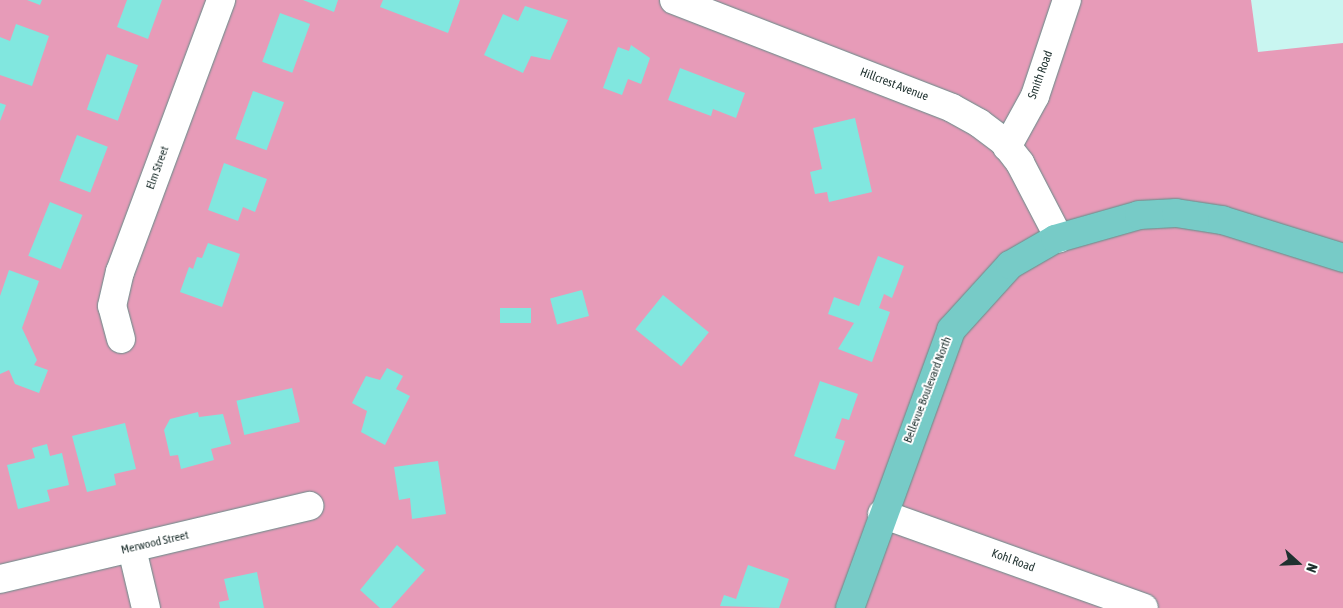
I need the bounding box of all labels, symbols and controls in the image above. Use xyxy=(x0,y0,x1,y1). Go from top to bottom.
street label: Smith Road xyxy=(1026,49,1056,101)
street label: Hillcrest Avenue xyxy=(858,65,930,105)
street label: Elm Street xyxy=(144,144,172,192)
street label: Bellevue Boulevard North xyxy=(901,335,955,445)
street label: Merwood Street xyxy=(120,528,190,558)
north arrow xyxy=(1273,538,1323,588)
street label: Kohl Road xyxy=(989,547,1037,575)
text: N xyxy=(1303,562,1321,575)

